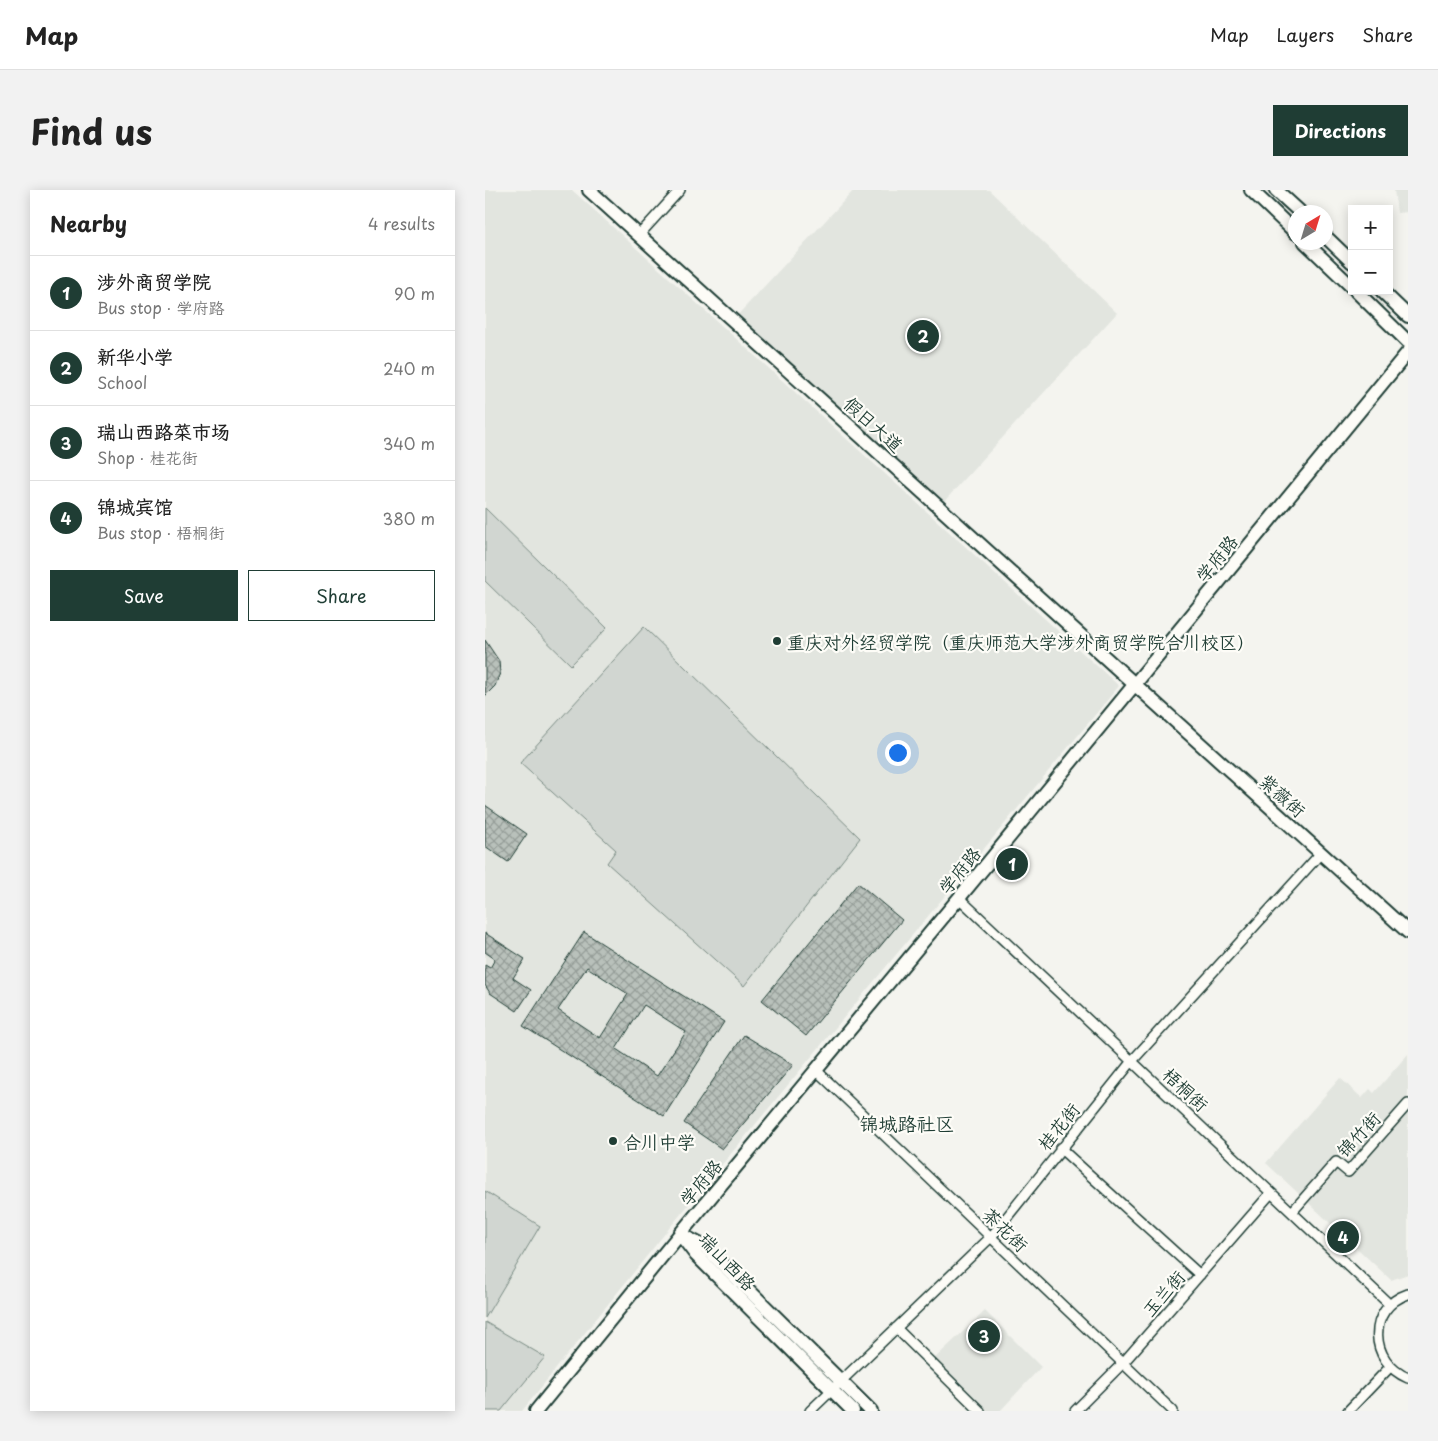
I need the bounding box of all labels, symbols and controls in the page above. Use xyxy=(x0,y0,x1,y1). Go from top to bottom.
text: Map xyxy=(25,17,78,53)
text: Map xyxy=(1210,21,1249,48)
text: Layers xyxy=(1277,21,1334,48)
text: Share xyxy=(1362,21,1413,48)
text: Find us xyxy=(30,104,152,157)
button: Directions xyxy=(1273,105,1408,156)
north arrow xyxy=(1288,205,1333,250)
map controls xyxy=(1348,205,1393,295)
button: + xyxy=(1348,205,1393,250)
text: Nearby xyxy=(50,207,127,239)
text: 4 results xyxy=(368,211,435,235)
button: − xyxy=(1348,250,1393,295)
text: 涉外商贸学院 xyxy=(97,267,211,295)
text: 1 xyxy=(62,281,70,305)
text: 90 m xyxy=(394,281,435,305)
text: Bus stop · 学府路 xyxy=(97,295,225,319)
pin: 2 xyxy=(907,317,939,355)
text: 新华小学 xyxy=(97,342,173,370)
text: 2 xyxy=(60,356,72,380)
text: 240 m xyxy=(383,356,435,380)
text: School xyxy=(97,370,147,394)
street label: 假日大道 xyxy=(838,390,910,458)
text: 瑞山西路菜市场 xyxy=(97,417,230,445)
text: 3 xyxy=(61,431,71,455)
text: 340 m xyxy=(383,431,435,455)
text: Shop · 桂花街 xyxy=(97,445,198,469)
text: 锦城宾馆 xyxy=(97,492,173,520)
text: 4 xyxy=(61,506,71,530)
text: 380 m xyxy=(383,506,435,530)
text: Bus stop · 梧桐街 xyxy=(97,520,225,544)
street label: 学府路 xyxy=(1189,529,1243,587)
button: Save xyxy=(50,570,238,621)
button: Share xyxy=(248,570,435,621)
place label: 重庆对外经贸学院（重庆师范大学涉外商贸学院合川校区） xyxy=(787,628,1255,655)
marker: 重庆对外经贸学院（重庆师范大学涉外商贸学院合川校区） xyxy=(771,635,783,647)
your location xyxy=(885,740,911,766)
street label: 紫薇街 xyxy=(1254,767,1312,823)
street label: 学府路 xyxy=(932,841,986,899)
pin: 1 xyxy=(996,845,1028,883)
street label: 梧桐街 xyxy=(1157,1061,1215,1117)
street label: 桂花街 xyxy=(1031,1097,1085,1155)
street label: 锦竹街 xyxy=(1330,1105,1386,1163)
district label: 锦城路社区 xyxy=(859,1109,955,1137)
place label: 合川中学 xyxy=(623,1128,695,1155)
marker: 合川中学 xyxy=(607,1135,619,1147)
street label: 学府路 xyxy=(672,1153,728,1211)
street label: 茶花街 xyxy=(977,1201,1035,1257)
pin: 4 xyxy=(1327,1218,1359,1256)
street label: 瑞山西路 xyxy=(693,1226,763,1296)
street label: 玉兰街 xyxy=(1135,1264,1191,1322)
pin: 3 xyxy=(968,1317,1000,1355)

